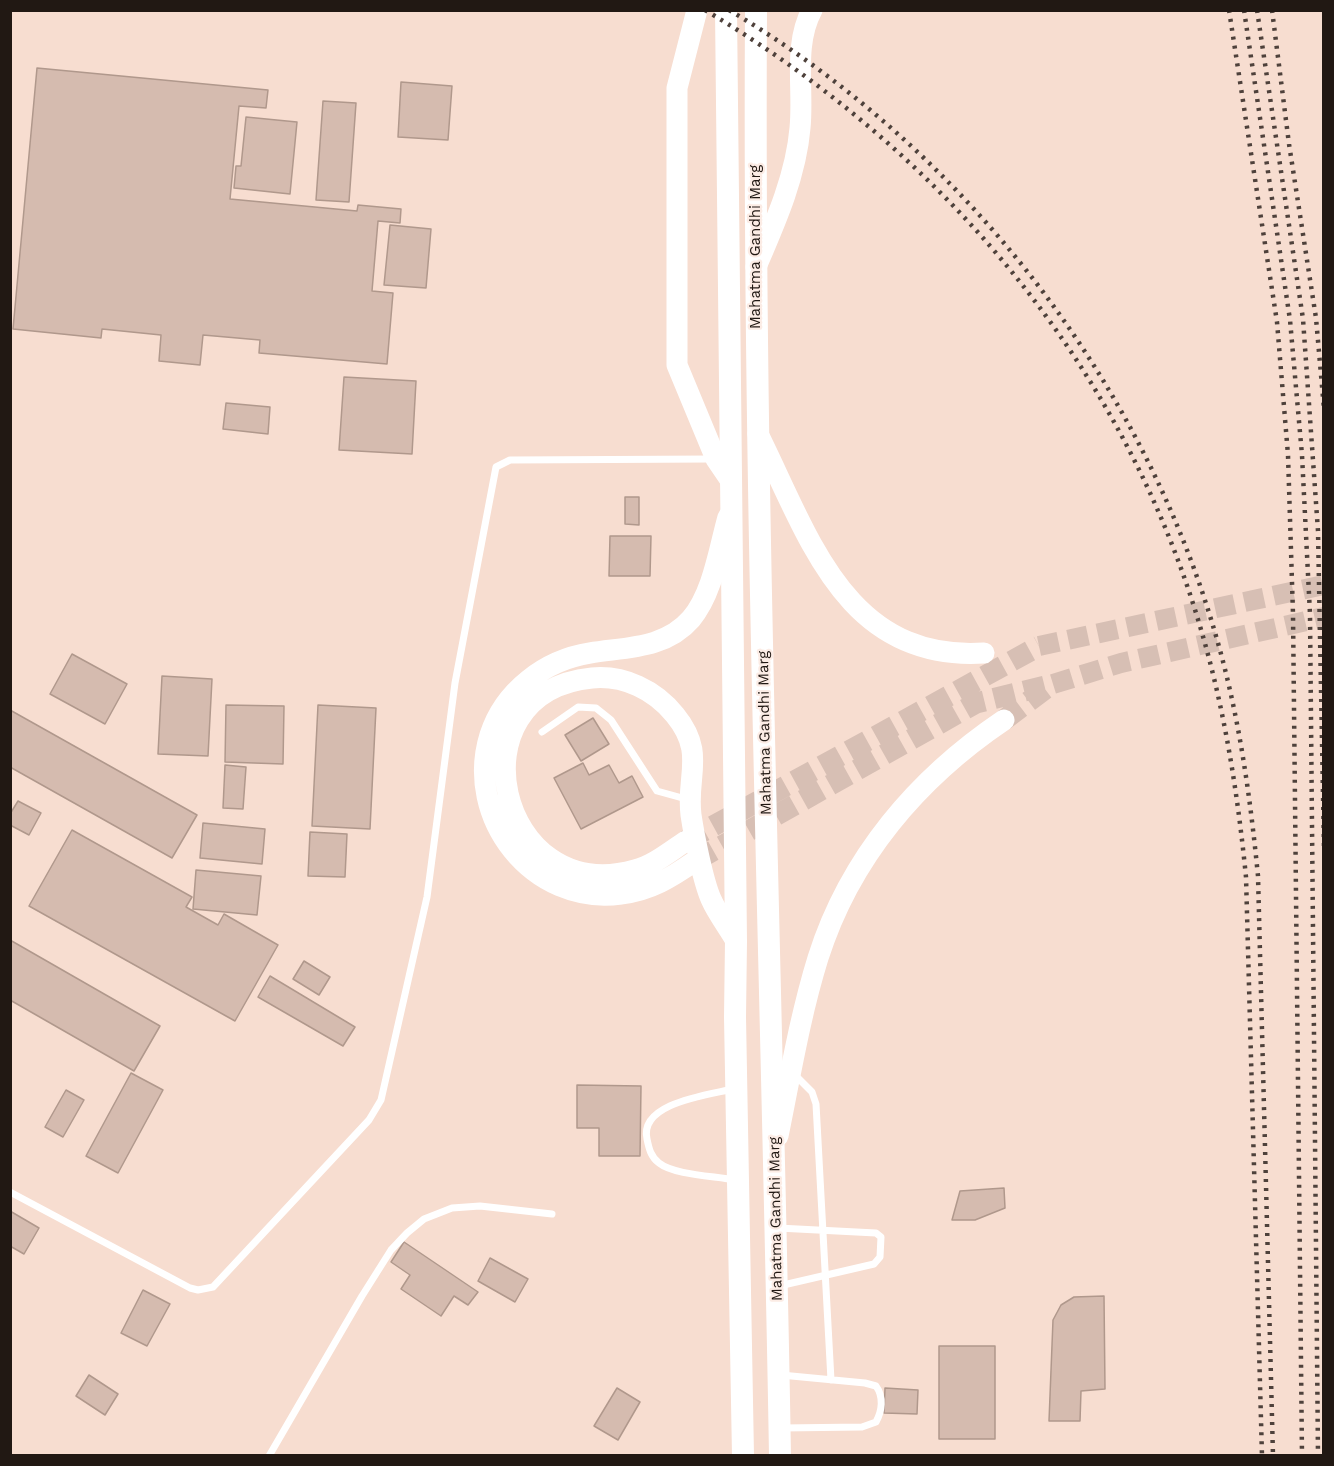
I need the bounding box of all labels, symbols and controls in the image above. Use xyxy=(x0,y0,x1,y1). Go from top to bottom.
street label: Mahatma Gandhi Marg xyxy=(747,165,765,329)
street label: Mahatma Gandhi Marg xyxy=(755,651,775,815)
street label: Mahatma Gandhi Marg xyxy=(766,1137,786,1301)

